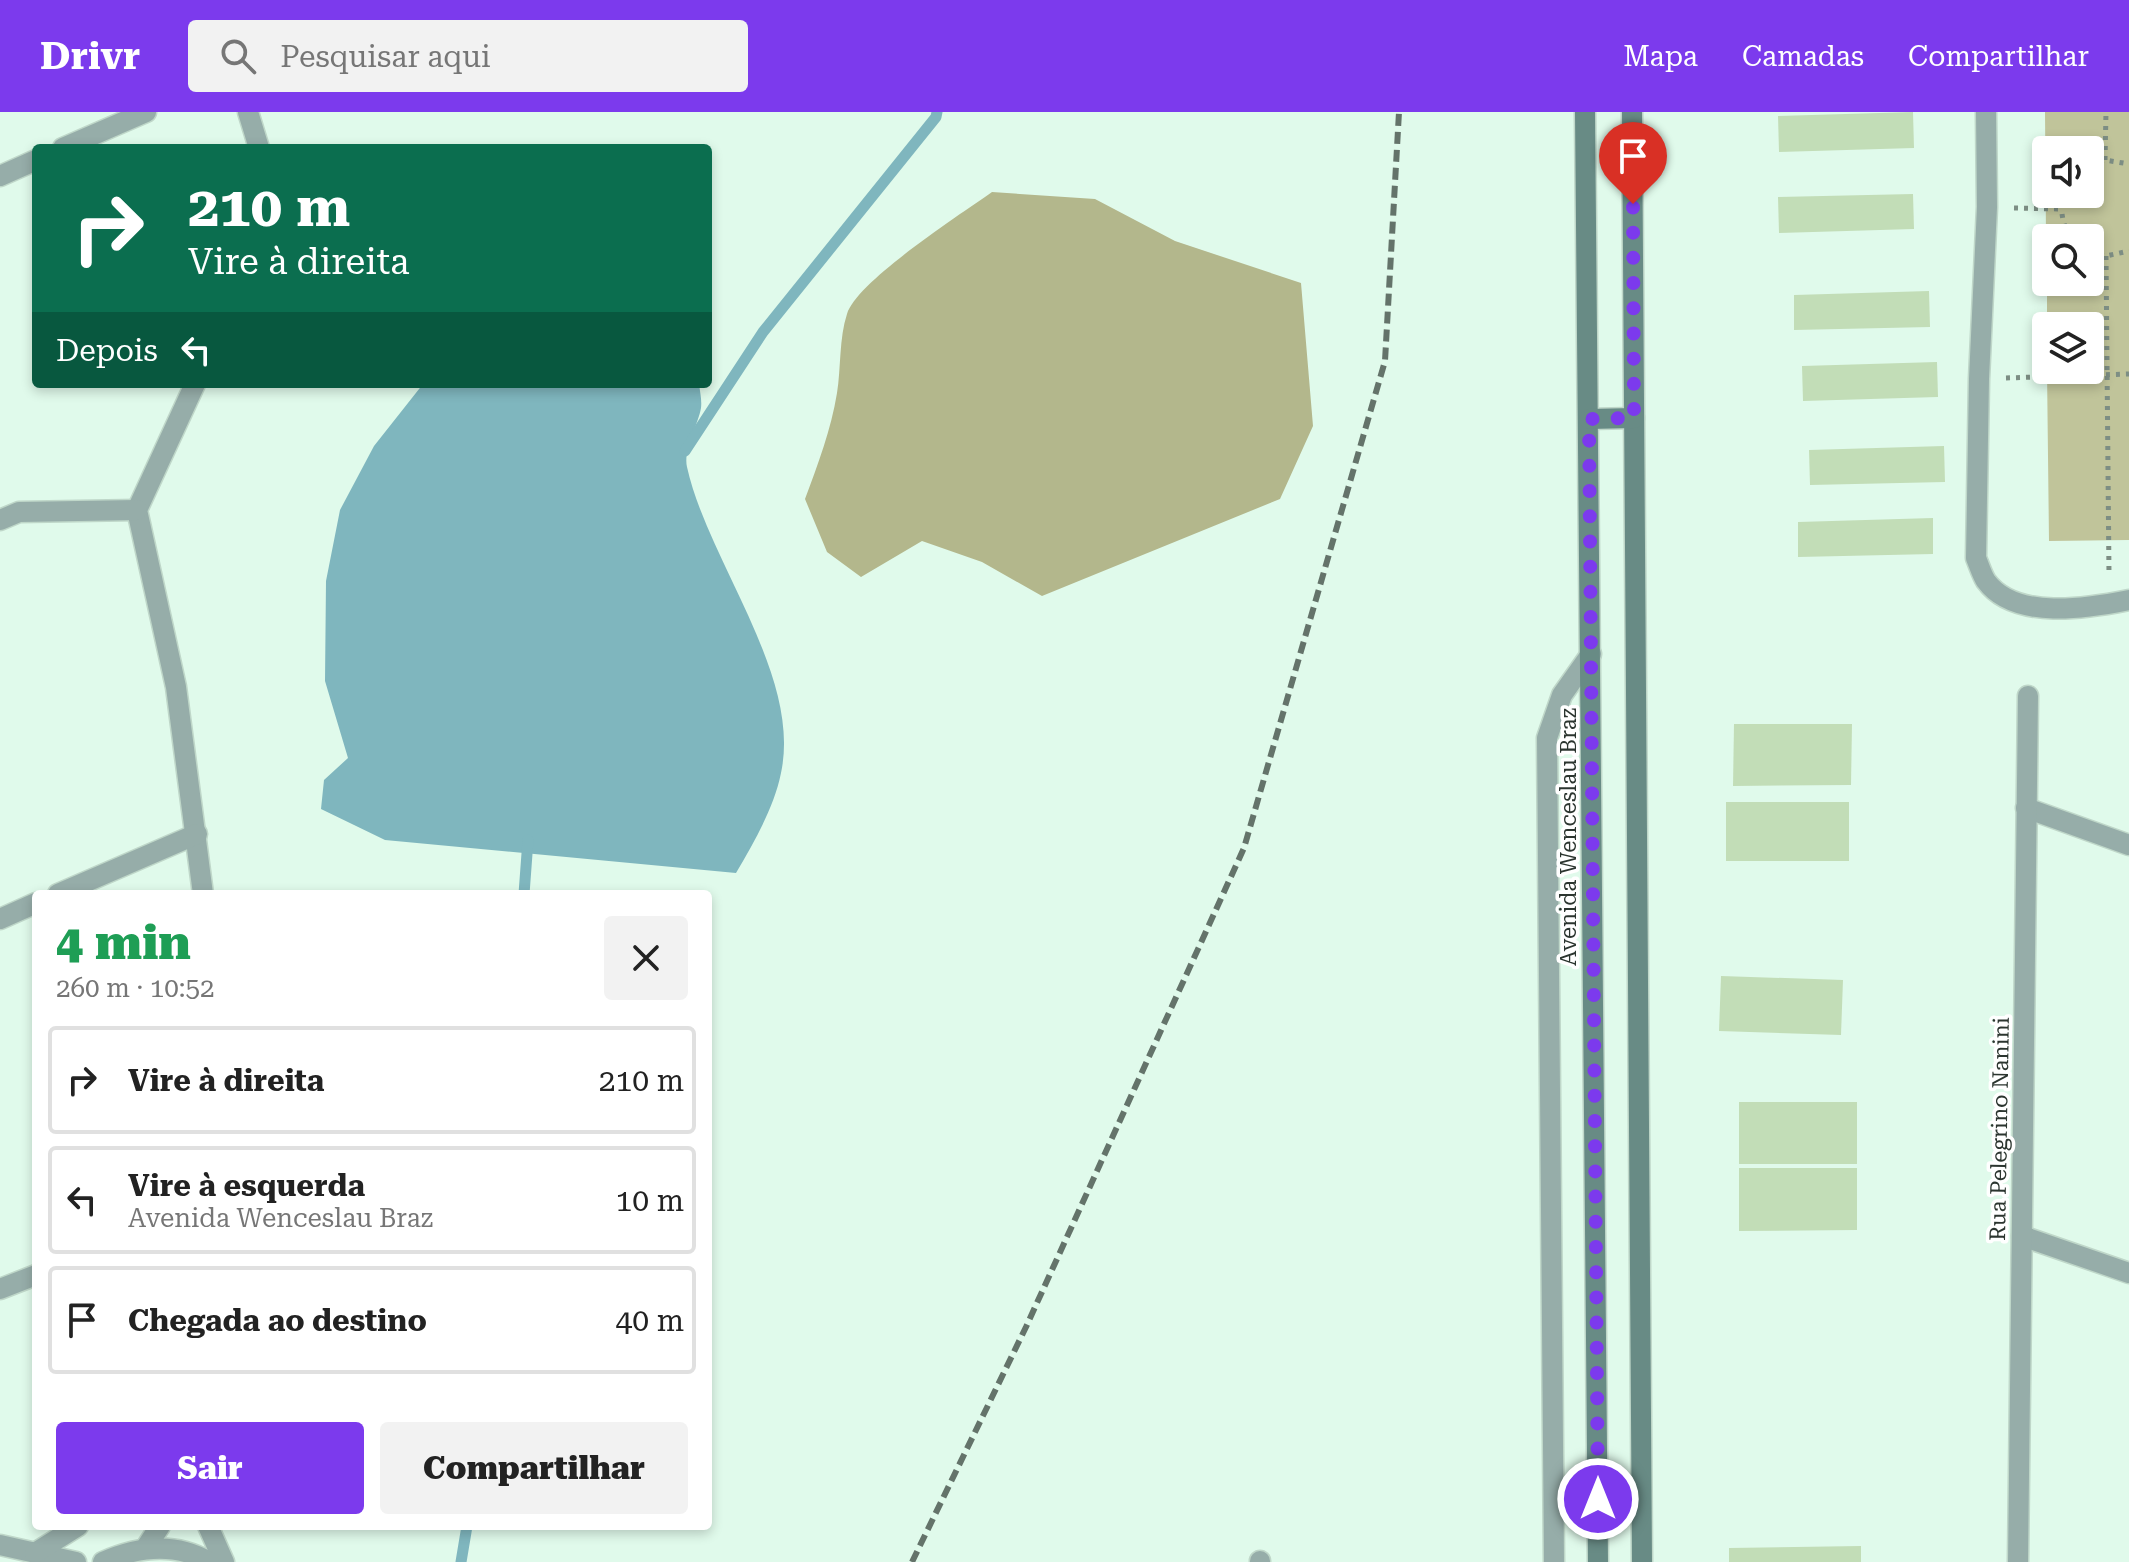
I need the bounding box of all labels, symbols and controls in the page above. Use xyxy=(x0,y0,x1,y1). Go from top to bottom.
search box xyxy=(188,20,748,92)
text: Drivr xyxy=(40,34,140,78)
icon: search xyxy=(216,34,260,78)
text: Pesquisar aqui xyxy=(280,39,491,74)
text: Mapa xyxy=(1623,40,1698,73)
text: Camadas xyxy=(1742,40,1864,73)
text: Compartilhar xyxy=(1908,40,2089,73)
pin xyxy=(1599,122,1667,204)
icon: arrive xyxy=(1611,134,1655,178)
map controls xyxy=(2032,136,2104,384)
button: sound xyxy=(2032,136,2104,208)
text: 210 m xyxy=(188,174,350,240)
icon: right xyxy=(56,176,160,280)
button: search xyxy=(2032,224,2104,296)
text: Vire à direita xyxy=(188,241,410,283)
button: layers xyxy=(2032,312,2104,384)
icon: left xyxy=(174,328,218,372)
text: Depois xyxy=(56,333,158,368)
street label: Avenida Wenceslau Braz xyxy=(1556,708,1581,966)
text: 4 min xyxy=(56,915,191,971)
button: close xyxy=(604,916,688,1000)
text: 260 m · 10:52 xyxy=(56,973,215,1003)
street label: Rua Pelegrino Nanini xyxy=(1985,1017,2014,1241)
icon: right xyxy=(60,1058,104,1102)
text: Vire à direita xyxy=(128,1063,324,1098)
text: 210 m xyxy=(599,1063,684,1098)
text: Vire à esquerda xyxy=(128,1168,365,1203)
icon: left xyxy=(60,1178,104,1222)
text: 10 m xyxy=(615,1183,684,1218)
text: Avenida Wenceslau Braz xyxy=(128,1203,433,1233)
icon: arrive xyxy=(60,1298,104,1342)
text: Chegada ao destino xyxy=(128,1303,427,1338)
text: 40 m xyxy=(615,1303,684,1338)
button: Sair xyxy=(56,1422,364,1514)
button: Compartilhar xyxy=(380,1422,688,1514)
position arrow xyxy=(1556,1457,1640,1541)

